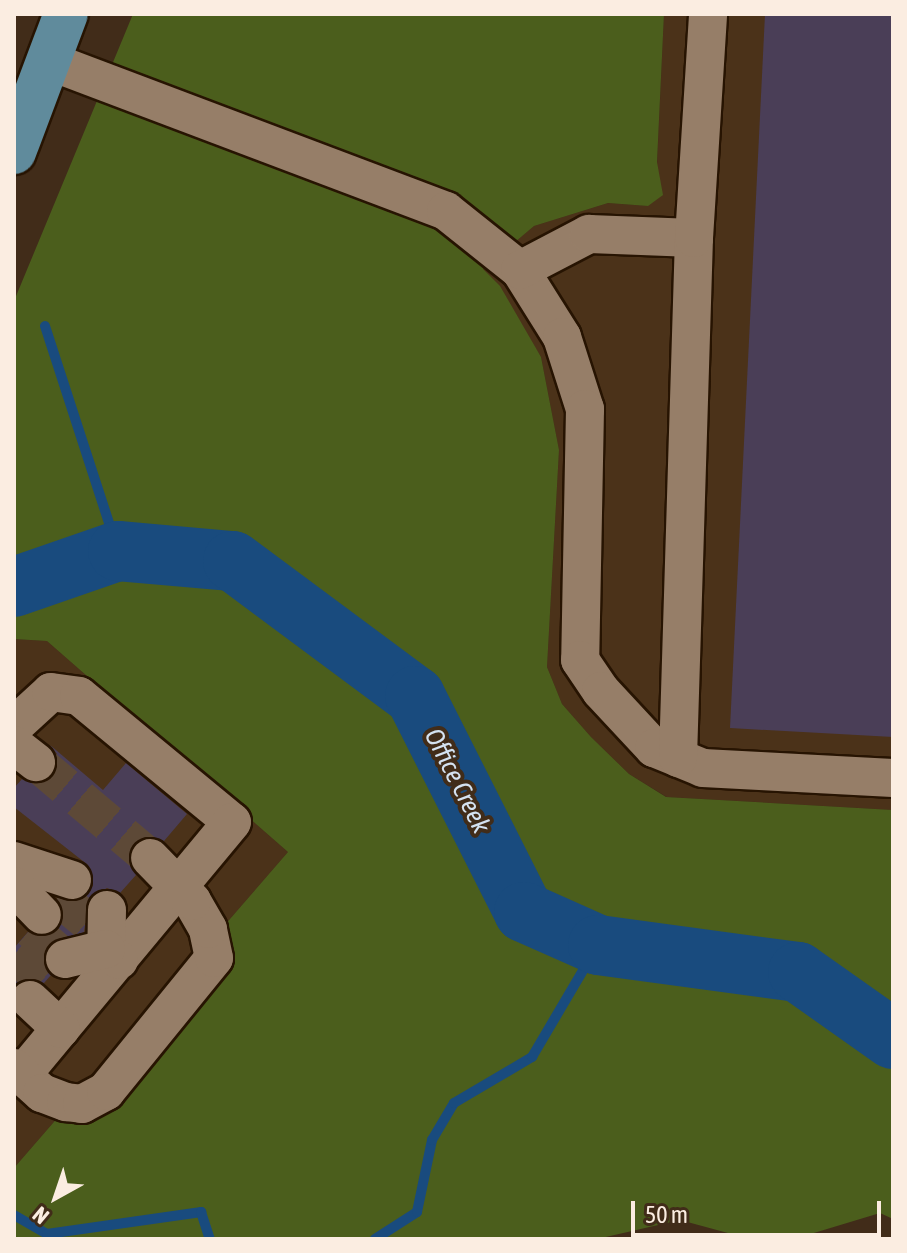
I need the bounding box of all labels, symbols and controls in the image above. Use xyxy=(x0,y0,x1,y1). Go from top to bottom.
water label: Office Creek xyxy=(417,723,497,839)
north arrow xyxy=(16,1157,96,1237)
scale bar xyxy=(635,1185,885,1235)
text: N xyxy=(27,1201,54,1230)
text: 50 m xyxy=(645,1201,688,1228)

